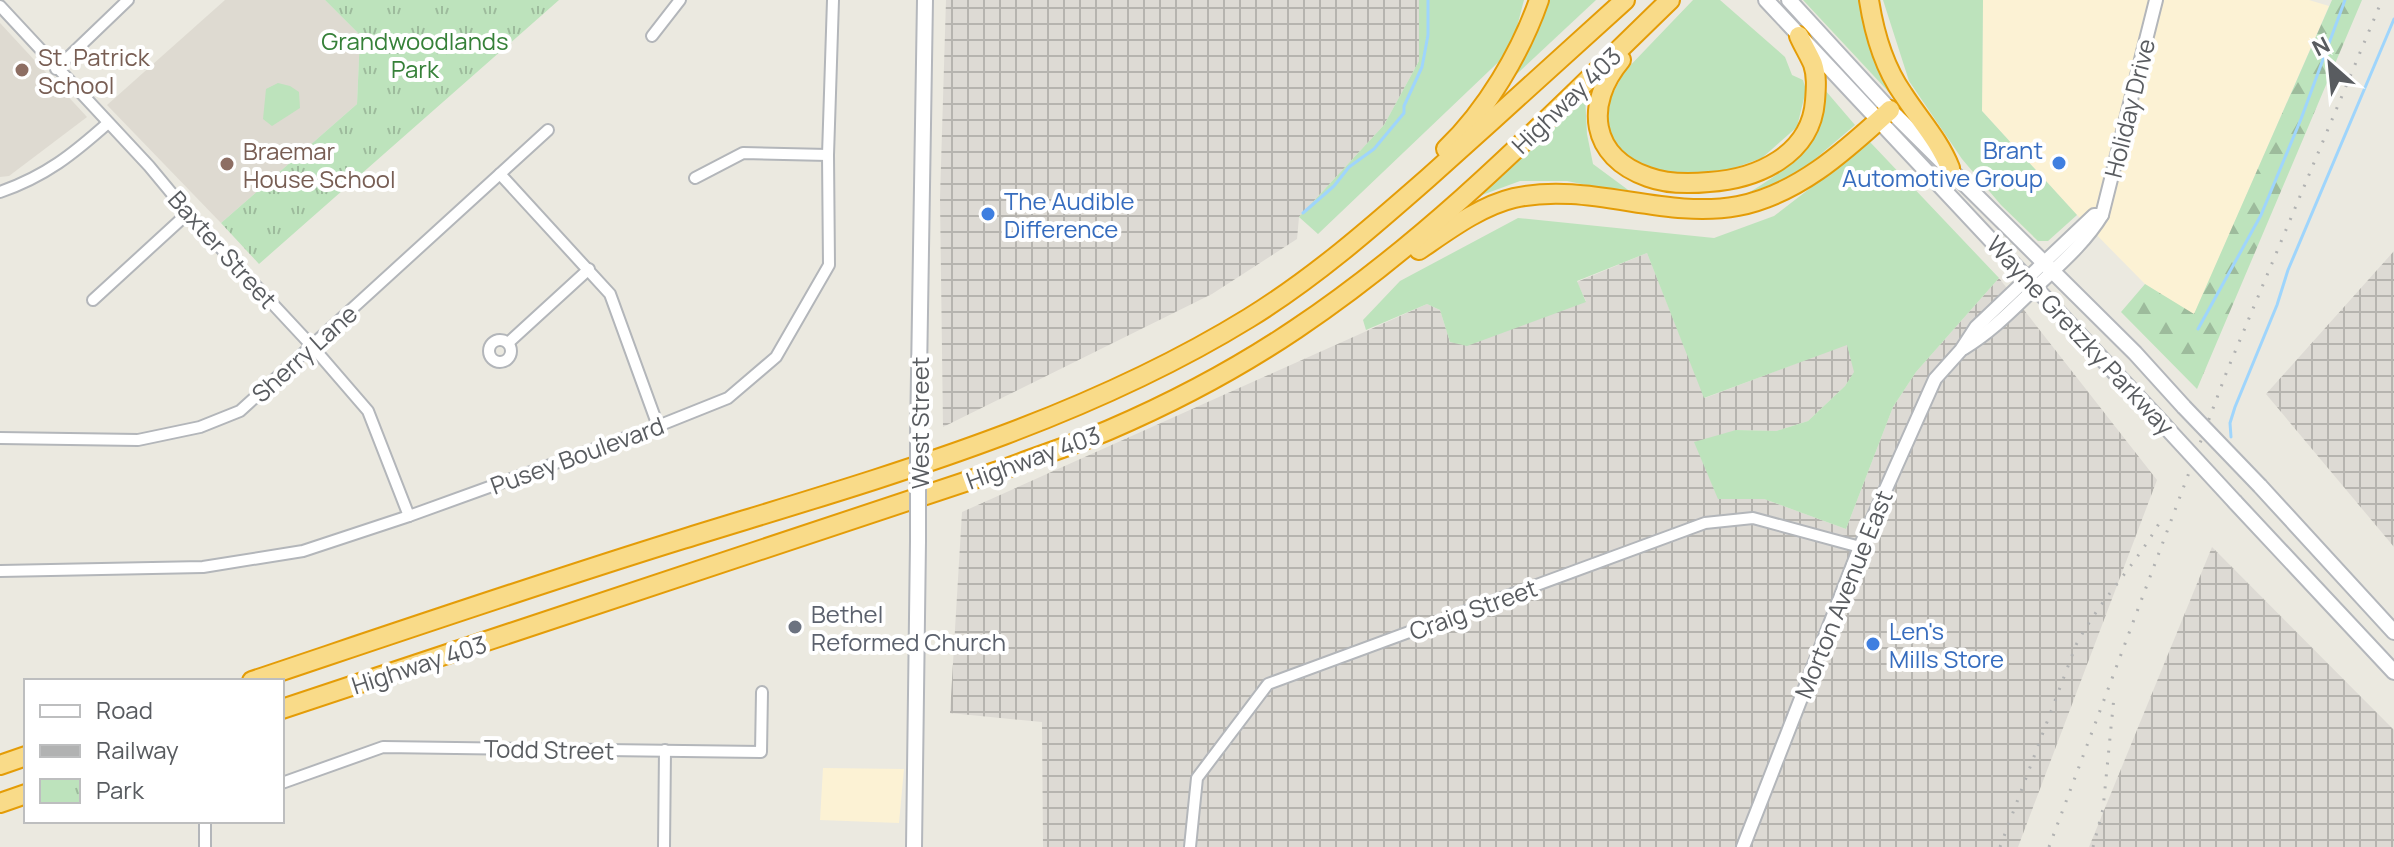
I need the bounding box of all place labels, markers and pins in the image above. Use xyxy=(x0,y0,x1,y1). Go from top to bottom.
place label: St. Patrick School xyxy=(38,40,151,101)
marker: St. Patrick School xyxy=(13,61,31,79)
place label: Brant Automotive Group xyxy=(1842,133,2043,194)
place label: Braemar House School xyxy=(243,134,396,195)
marker: Brant Automotive Group xyxy=(2050,154,2068,172)
marker: Braemar House School xyxy=(218,155,236,173)
place label: The Audible Difference xyxy=(1004,184,1135,245)
marker: The Audible Difference xyxy=(979,205,997,223)
place label: Bethel Reformed Church xyxy=(811,597,1006,658)
place label: Len's Mills Store xyxy=(1889,614,2004,675)
marker: Bethel Reformed Church xyxy=(786,618,804,636)
marker: Len's Mills Store xyxy=(1864,635,1882,653)

